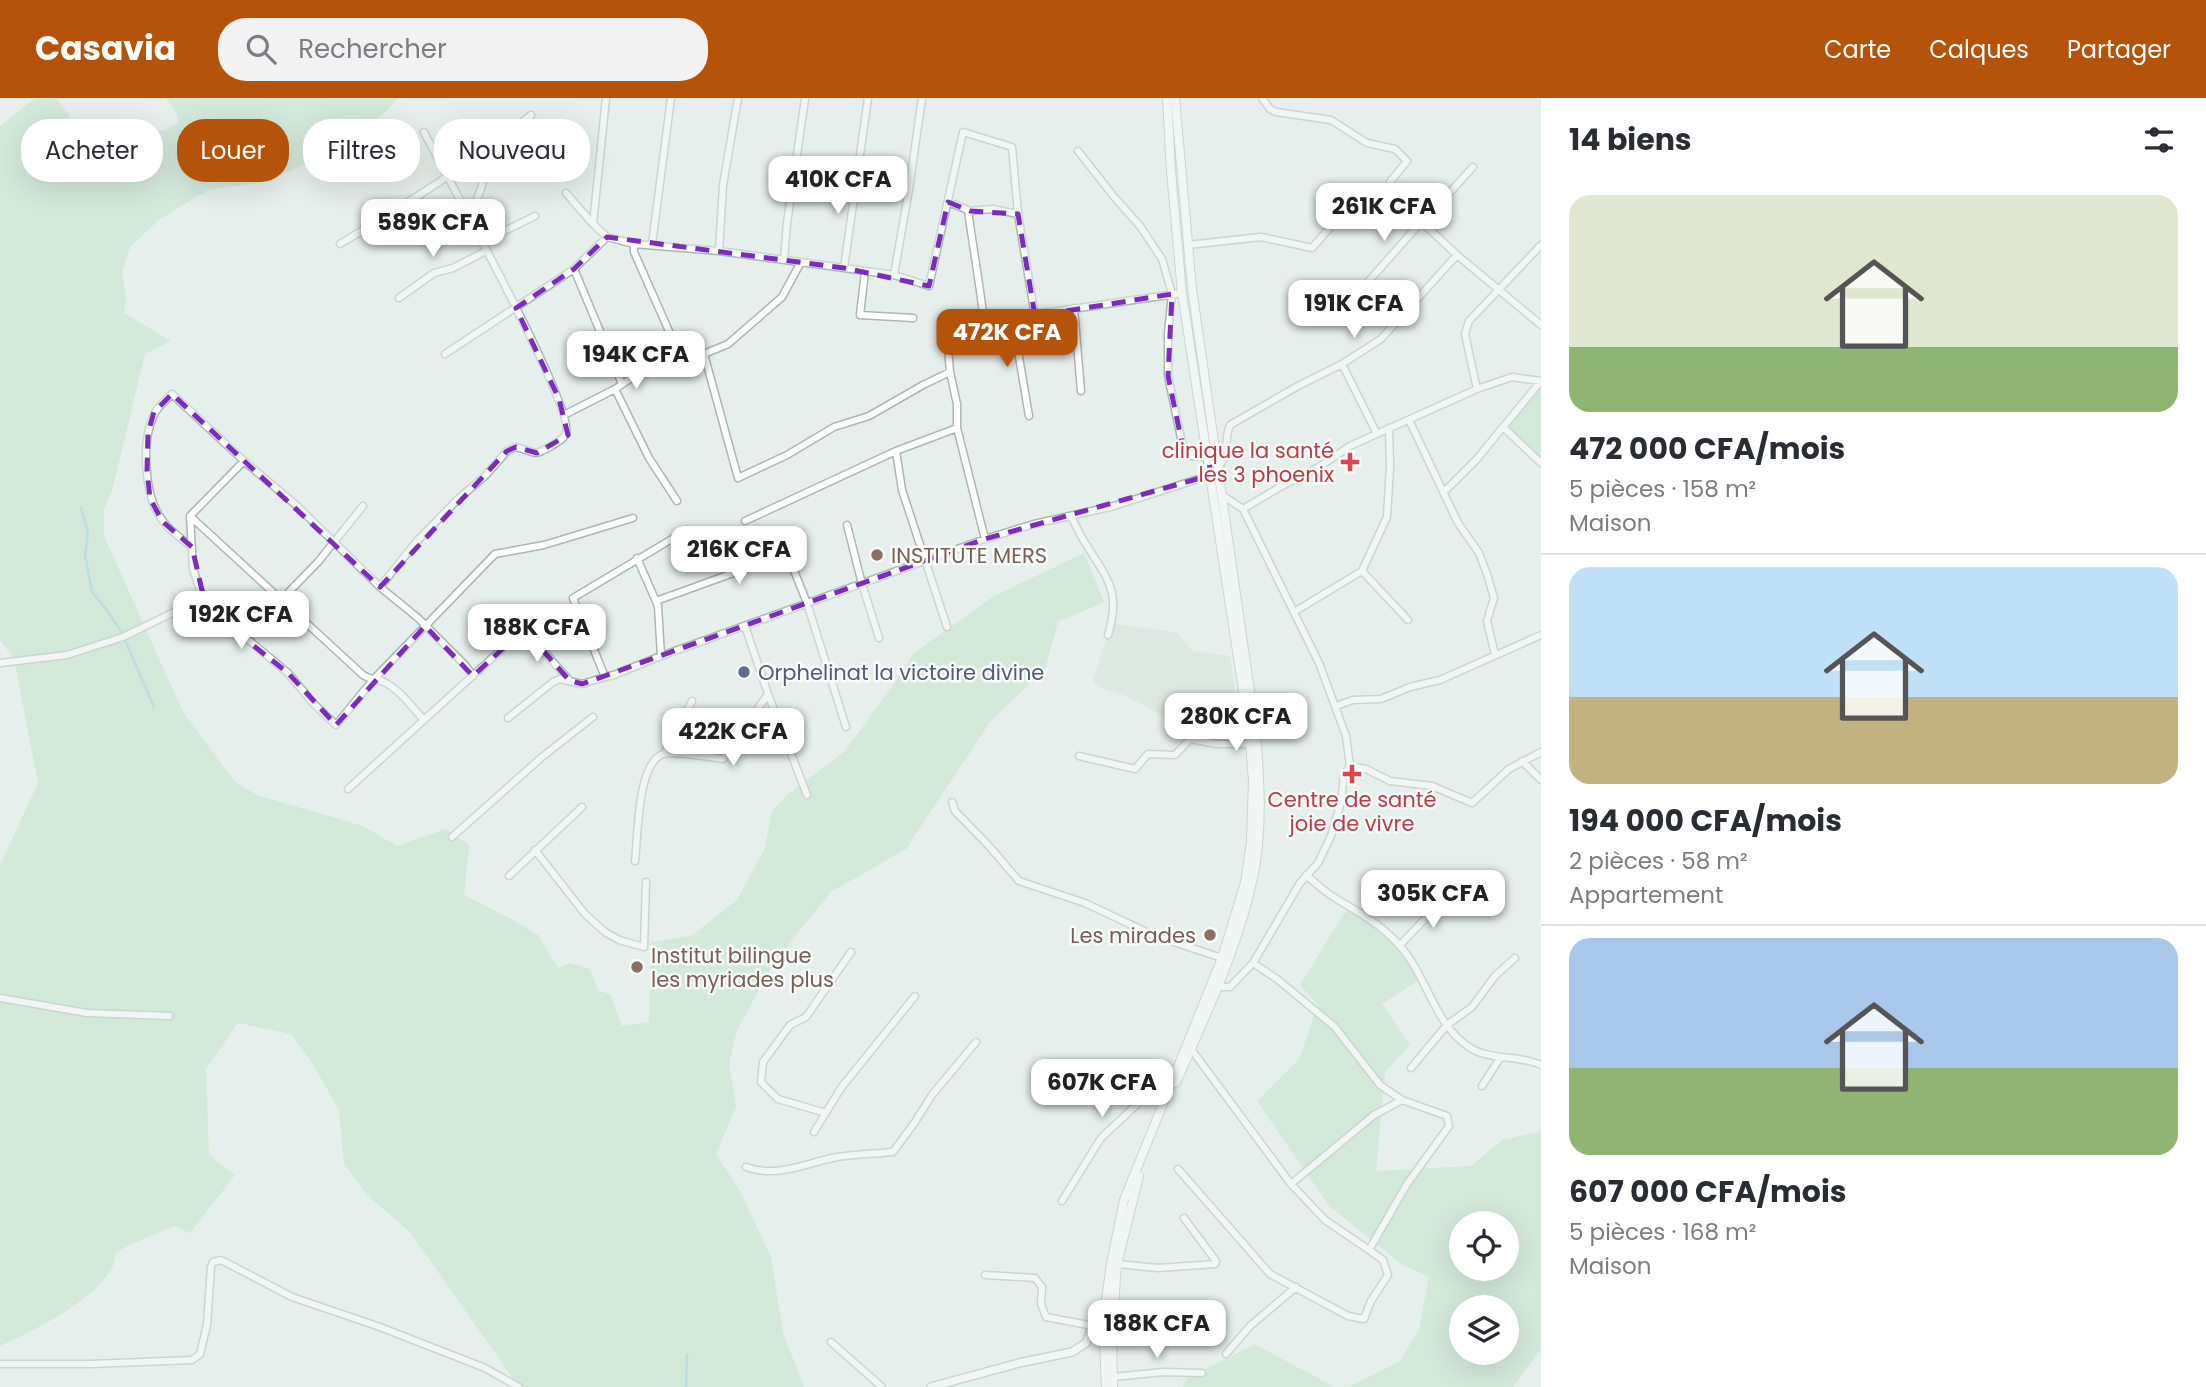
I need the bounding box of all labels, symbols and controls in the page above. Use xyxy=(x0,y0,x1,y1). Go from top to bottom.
search box xyxy=(218,18,708,81)
text: Casavia xyxy=(35,25,176,72)
icon: search xyxy=(242,30,280,68)
text: Rechercher xyxy=(298,31,447,67)
text: Carte xyxy=(1824,33,1891,66)
text: Calques xyxy=(1929,33,2029,66)
text: Partager xyxy=(2067,33,2171,66)
text: 14 biens xyxy=(1569,118,1692,161)
chip: Acheter xyxy=(21,119,163,182)
chip: Louer xyxy=(177,119,289,182)
chip: Filtres xyxy=(303,119,420,182)
chip: Nouveau xyxy=(434,119,590,182)
icon: filters xyxy=(2140,121,2178,159)
pin: 410K CFA xyxy=(766,156,910,216)
text: 410K CFA xyxy=(784,163,892,195)
pin: 261K CFA xyxy=(1312,184,1456,243)
text: 261K CFA xyxy=(1332,190,1436,222)
pin: 589K CFA xyxy=(361,200,505,259)
text: 589K CFA xyxy=(377,206,489,238)
icon: home xyxy=(1811,241,1937,367)
pin: 191K CFA xyxy=(1282,280,1426,340)
text: 191K CFA xyxy=(1304,287,1404,319)
pin: 472K CFA xyxy=(935,310,1079,369)
text: 472K CFA xyxy=(953,316,1061,348)
pin: 194K CFA xyxy=(564,331,708,391)
text: 194K CFA xyxy=(583,338,689,370)
text: 472 000 CFA/mois xyxy=(1569,427,1845,470)
place label: clinique la santé les 3 phoenix xyxy=(1162,436,1334,489)
marker: clinique la santé les 3 phoenix xyxy=(1340,452,1360,472)
text: 5 pièces · 158 m² xyxy=(1569,473,1756,505)
text: Maison xyxy=(1569,507,1651,539)
pin: 216K CFA xyxy=(667,526,811,586)
text: 216K CFA xyxy=(687,533,791,565)
place label: INSTITUTE MERS xyxy=(891,541,1047,570)
marker: INSTITUTE MERS xyxy=(869,547,885,563)
pin: 192K CFA xyxy=(169,592,313,651)
text: 192K CFA xyxy=(189,598,293,630)
pin: 188K CFA xyxy=(465,604,609,664)
text: 188K CFA xyxy=(484,611,590,643)
icon: home xyxy=(1811,613,1937,739)
place label: Orphelinat la victoire divine xyxy=(758,658,1044,687)
marker: Orphelinat la victoire divine xyxy=(736,664,752,680)
pin: 280K CFA xyxy=(1164,694,1308,753)
text: 280K CFA xyxy=(1181,700,1292,732)
pin: 422K CFA xyxy=(661,708,805,768)
text: 422K CFA xyxy=(678,715,788,747)
marker: Centre de santé joie de vivre xyxy=(1342,764,1362,784)
place label: Centre de santé joie de vivre xyxy=(1268,785,1436,838)
text: 194 000 CFA/mois xyxy=(1569,799,1842,842)
text: 2 pièces · 58 m² xyxy=(1569,845,1748,877)
pin: 305K CFA xyxy=(1361,870,1505,930)
text: 305K CFA xyxy=(1377,877,1489,909)
text: Appartement xyxy=(1569,879,1723,911)
place label: Les mirades xyxy=(1070,921,1196,950)
marker: Les mirades xyxy=(1202,927,1218,943)
place label: Institut bilingue les myriades plus xyxy=(651,941,834,994)
marker: Institut bilingue les myriades plus xyxy=(629,959,645,975)
icon: home xyxy=(1811,984,1937,1110)
pin: 607K CFA xyxy=(1030,1060,1174,1119)
text: 607K CFA xyxy=(1047,1066,1157,1098)
text: 607 000 CFA/mois xyxy=(1569,1170,1847,1213)
map controls xyxy=(1449,1211,1519,1365)
button: locate xyxy=(1449,1211,1519,1281)
text: 5 pièces · 168 m² xyxy=(1569,1216,1756,1248)
text: Maison xyxy=(1569,1250,1651,1282)
button: layers xyxy=(1449,1295,1519,1365)
pin: 188K CFA xyxy=(1085,1300,1229,1360)
text: 188K CFA xyxy=(1104,1307,1210,1339)

